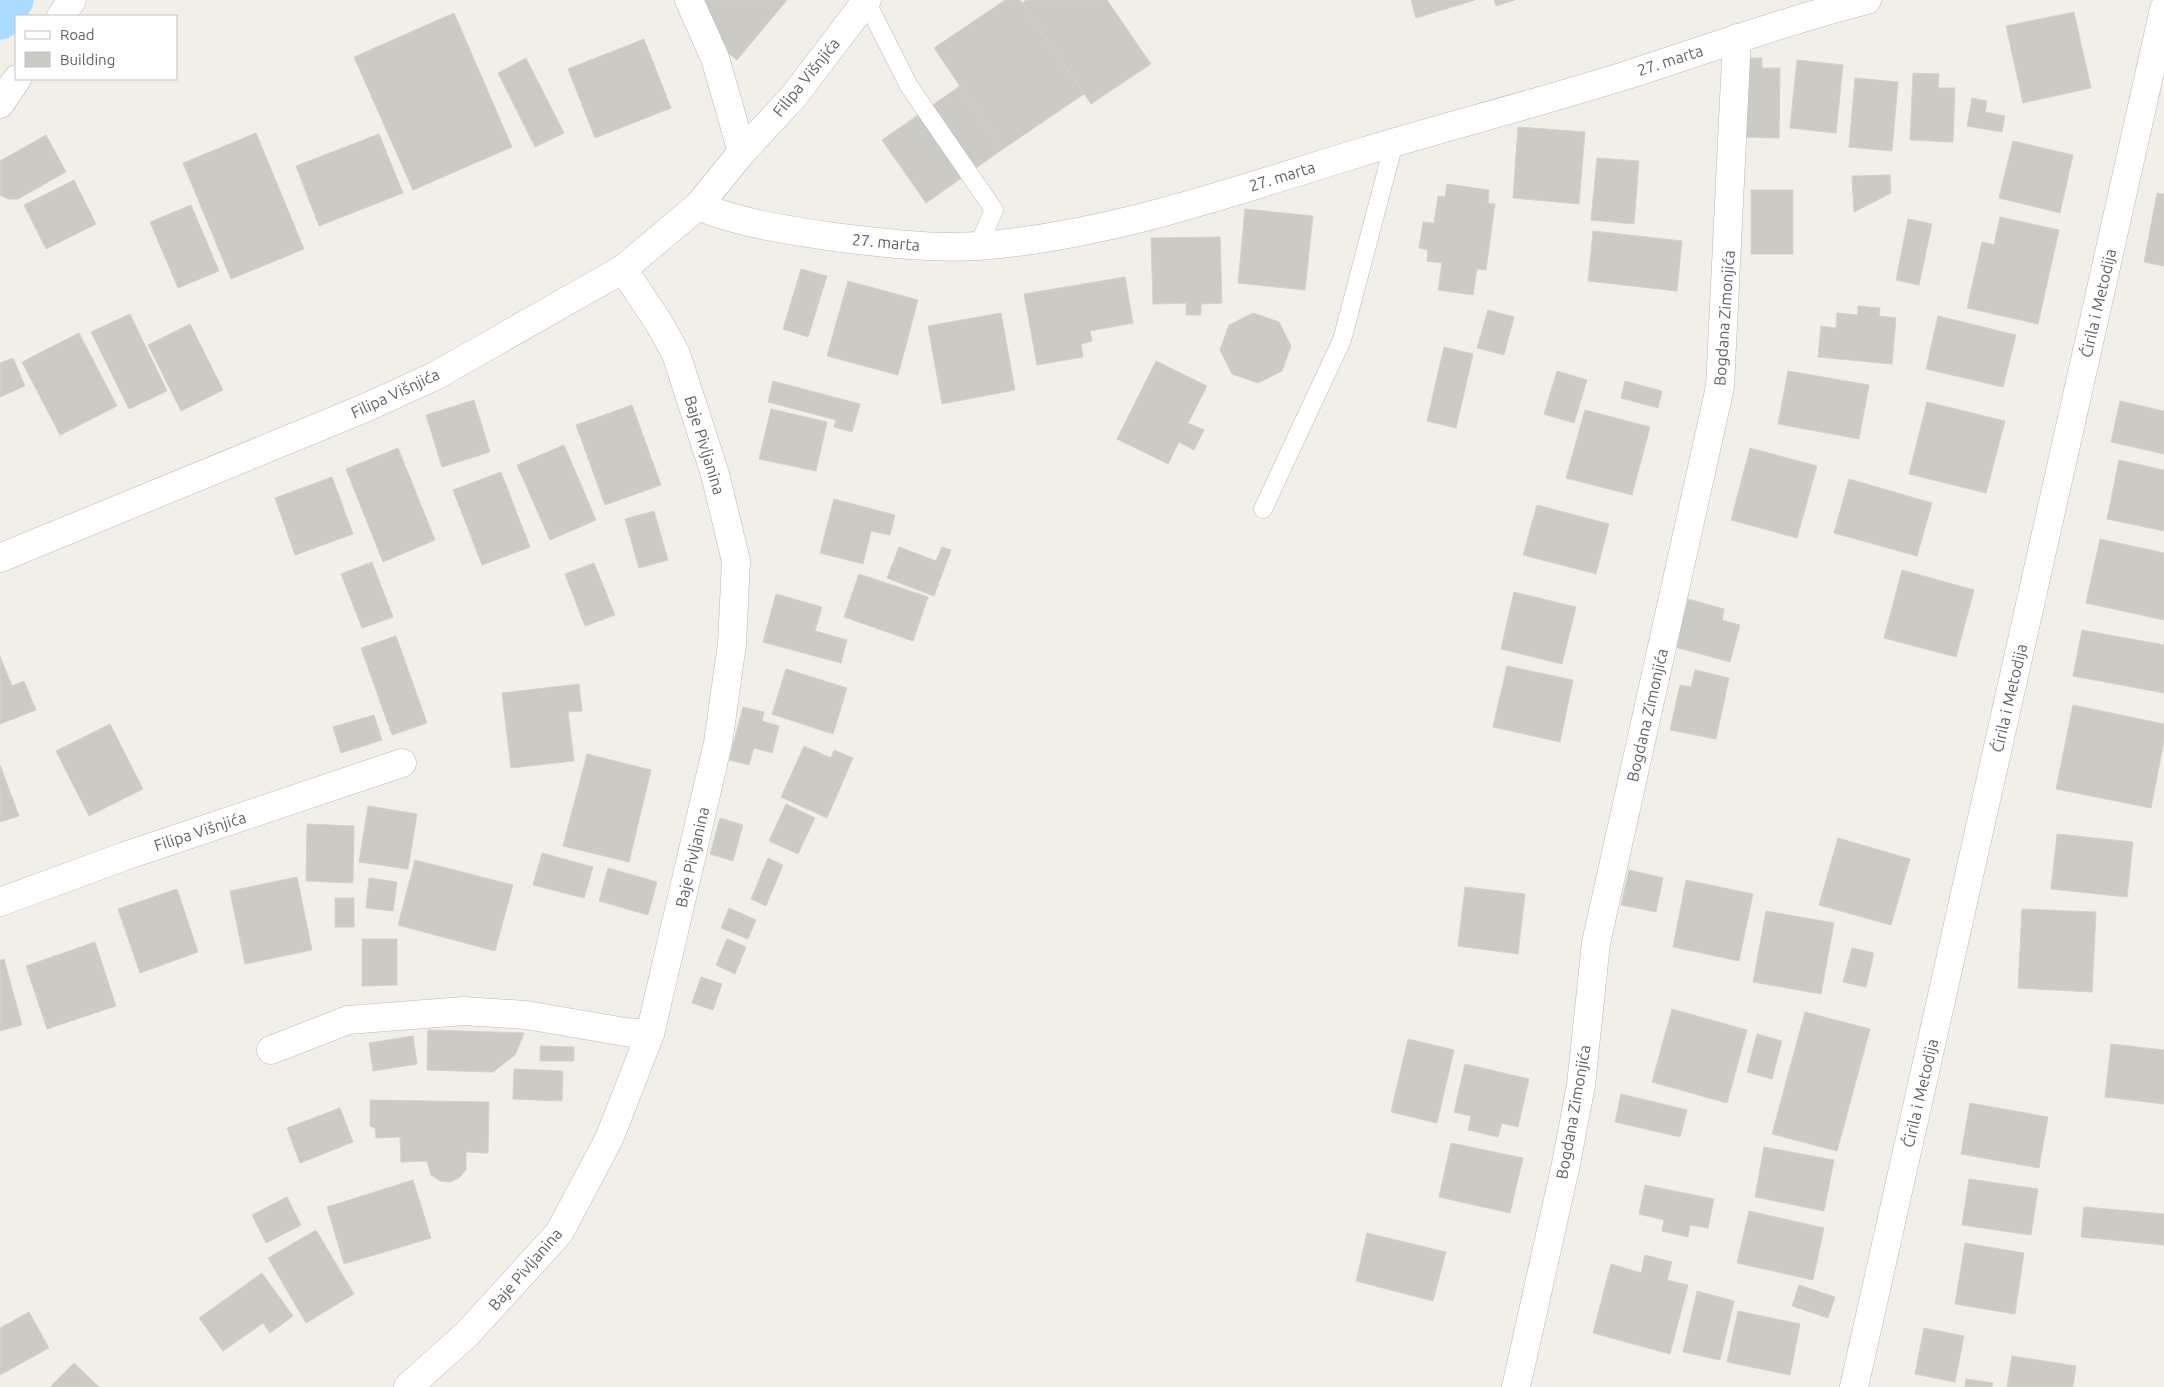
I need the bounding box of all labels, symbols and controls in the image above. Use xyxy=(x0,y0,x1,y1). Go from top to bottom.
legend xyxy=(15,15,178,80)
text: Road xyxy=(60,26,95,43)
street label: Filipa Višnjića xyxy=(769,34,843,120)
street label: 27. marta xyxy=(1635,41,1705,79)
text: Building xyxy=(60,51,115,68)
street label: 27. marta xyxy=(1247,157,1317,195)
street label: 27. marta xyxy=(851,230,921,254)
street label: Ćirila i Metodija xyxy=(2076,247,2119,359)
street label: Bogdana Zimonjića xyxy=(1710,249,1738,387)
street label: Filipa Višnjića xyxy=(348,365,442,421)
street label: Baje Pivljanina xyxy=(681,393,729,497)
street label: Ćirila i Metodija xyxy=(1987,642,2030,754)
street label: Bogdana Zimonjića xyxy=(1623,647,1671,783)
street label: Baje Pivljanina xyxy=(672,805,712,909)
street label: Filipa Višnjića xyxy=(152,808,248,854)
street label: Ćirila i Metodija xyxy=(1898,1037,1941,1149)
street label: Bogdana Zimonjića xyxy=(1552,1043,1594,1181)
street label: Baje Pivljanina xyxy=(485,1224,565,1314)

